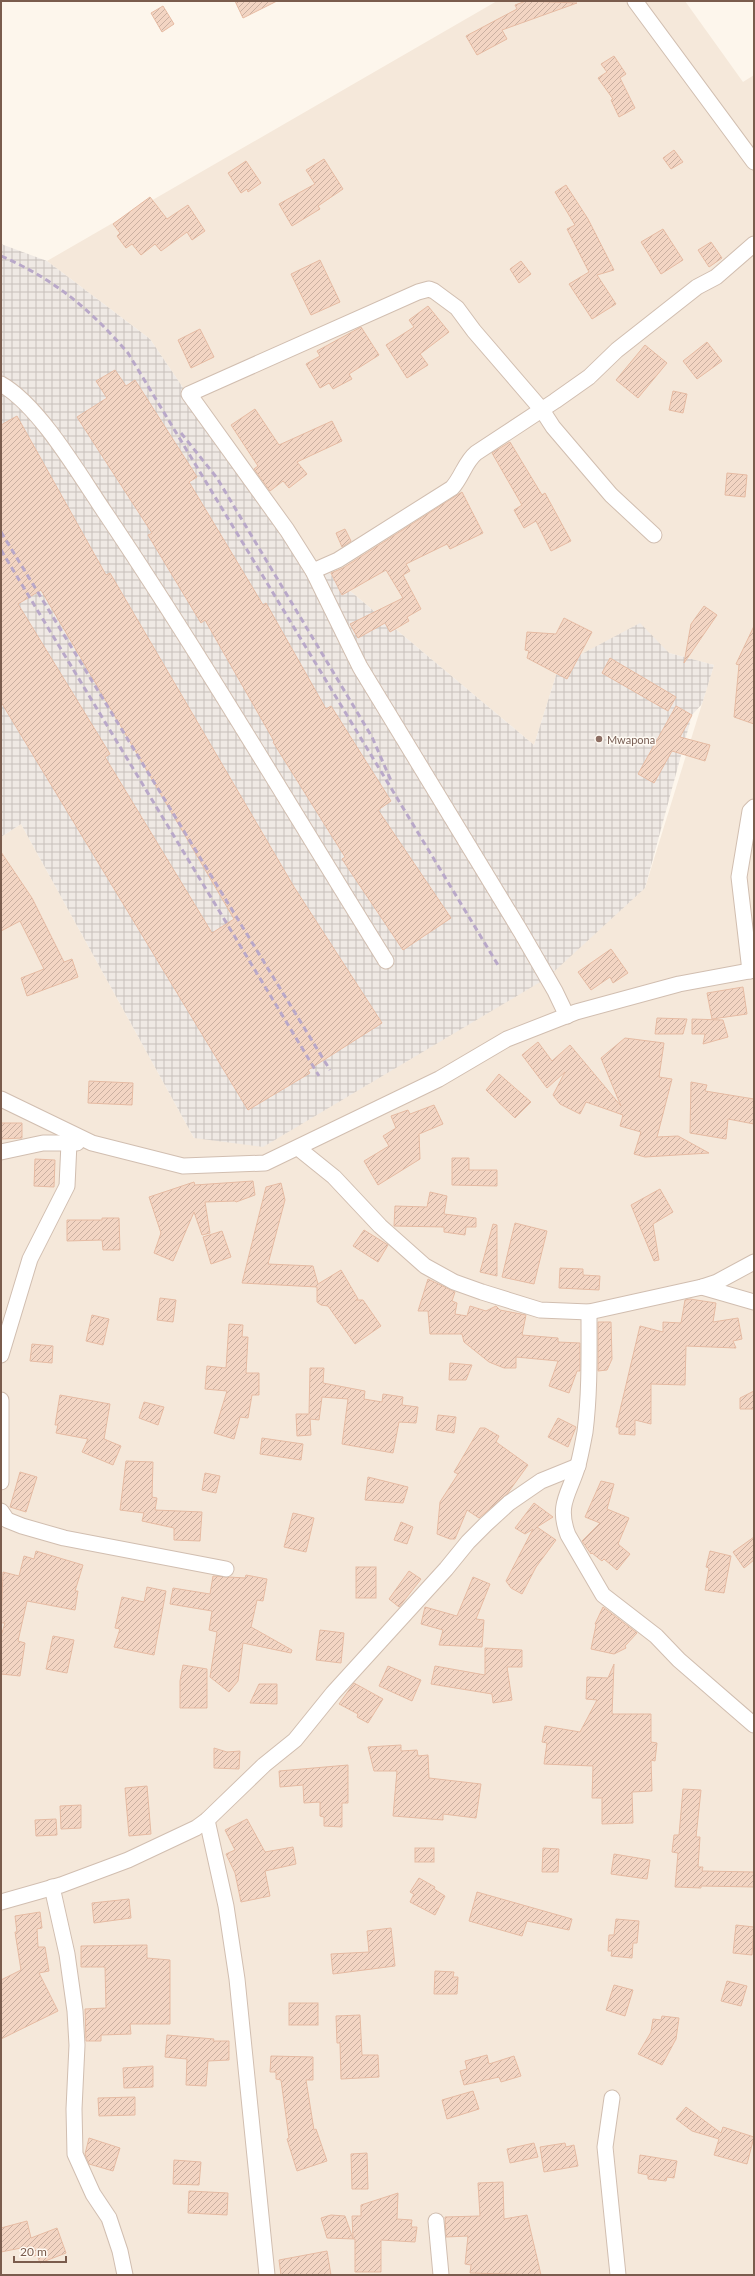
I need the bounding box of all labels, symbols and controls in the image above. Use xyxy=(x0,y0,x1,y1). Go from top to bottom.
place label: Mwapona xyxy=(607,733,655,746)
marker: Mwapona xyxy=(594,734,604,744)
scale bar xyxy=(14,2238,66,2264)
text: 20 m xyxy=(20,2244,47,2259)

